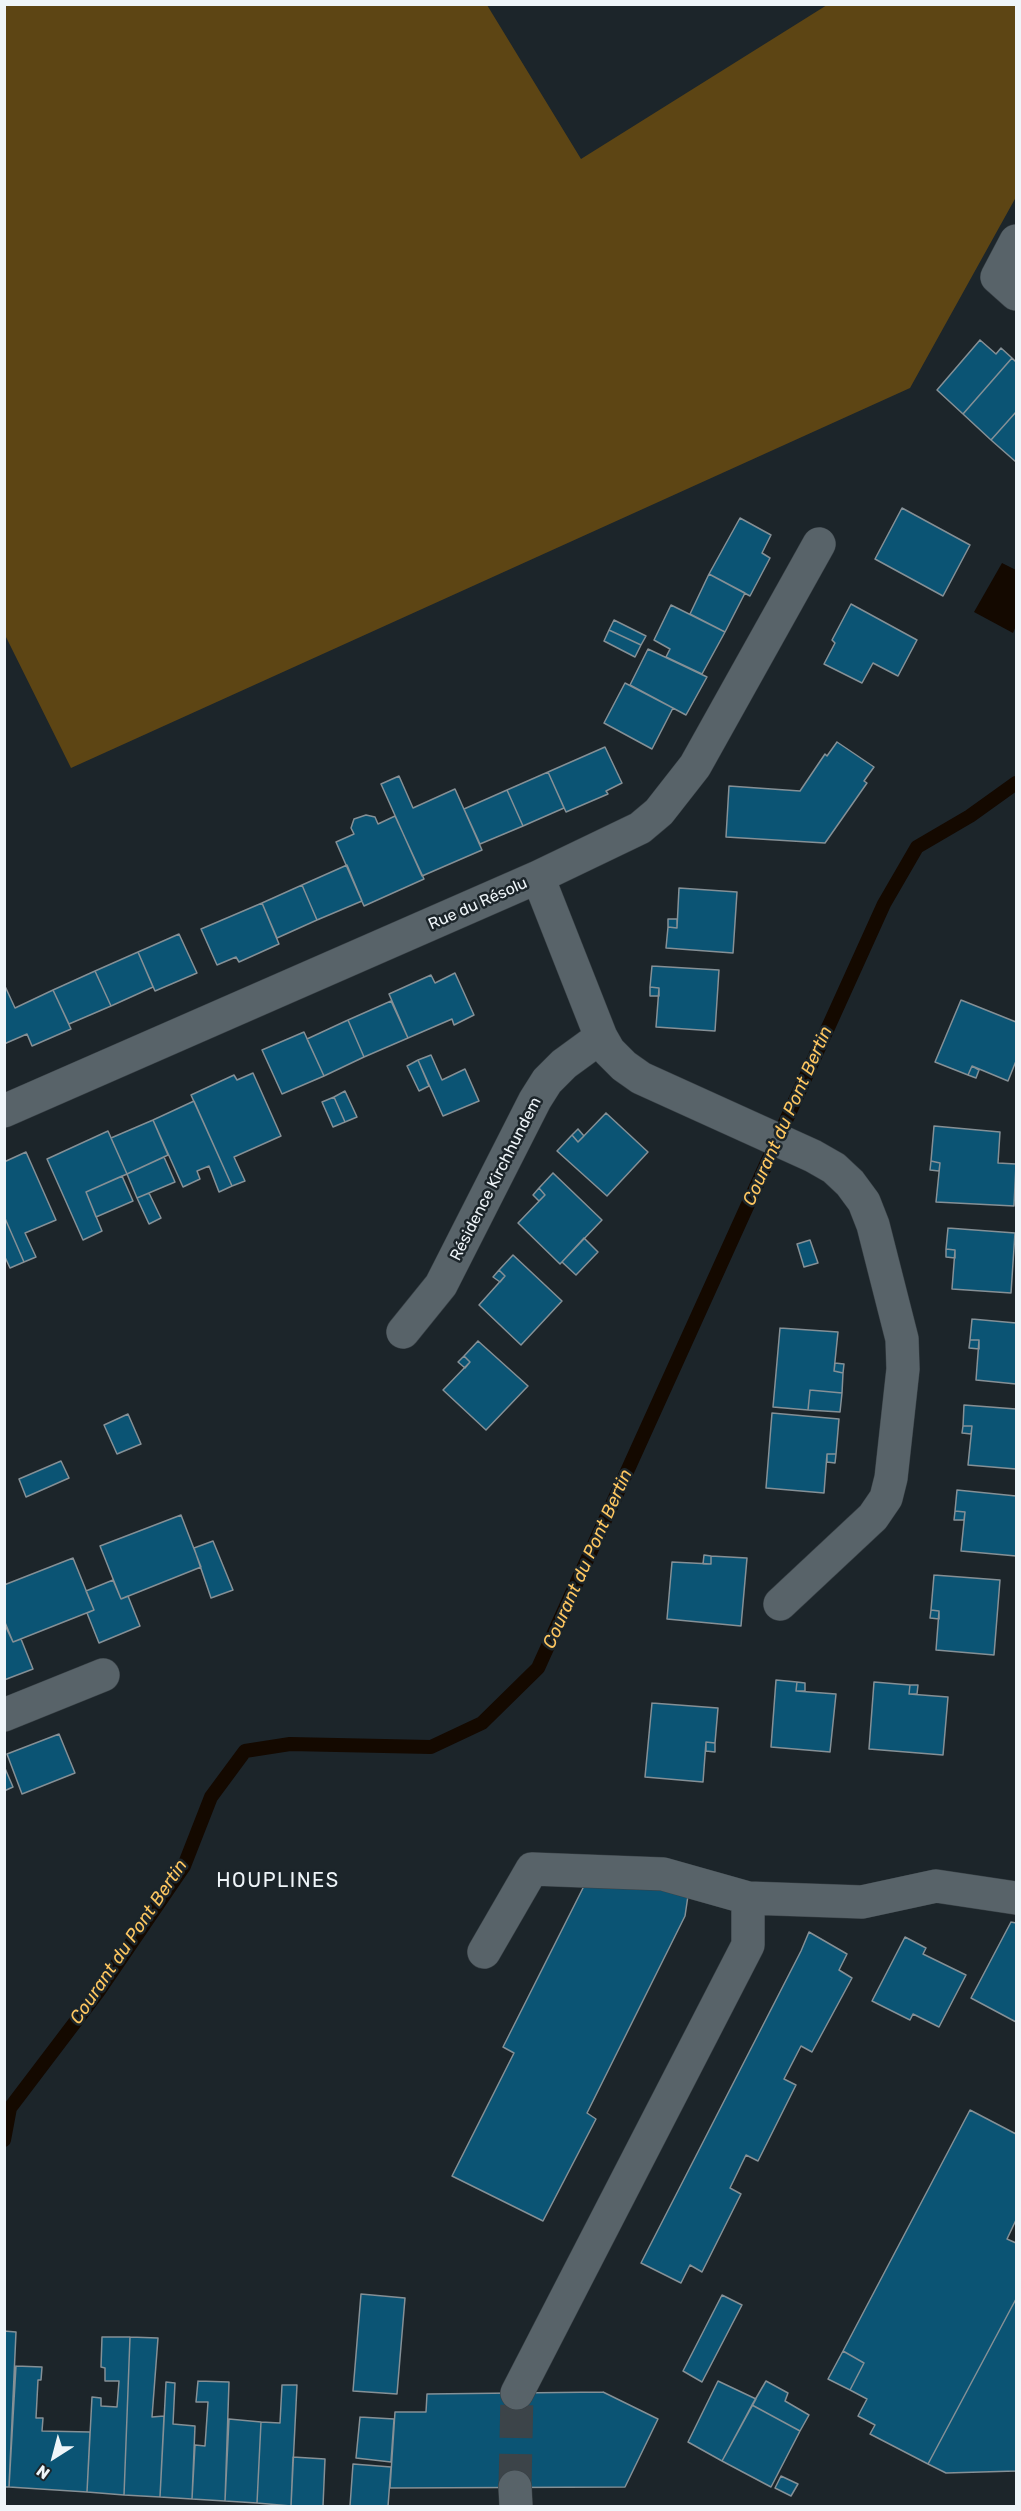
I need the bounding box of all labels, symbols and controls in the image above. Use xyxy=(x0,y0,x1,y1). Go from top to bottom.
street label: Rue du Résolu xyxy=(426,874,530,934)
water label: Courant du Pont Bertin xyxy=(739,1023,837,1209)
street label: Résidence Kirchhundem xyxy=(446,1094,546,1264)
water label: Courant du Pont Bertin xyxy=(539,1466,637,1652)
water label: Courant du Pont Bertin xyxy=(66,1856,192,2028)
district label: HOUPLINES xyxy=(216,1869,340,1893)
north arrow xyxy=(24,2427,84,2487)
text: N xyxy=(33,2461,53,2483)

